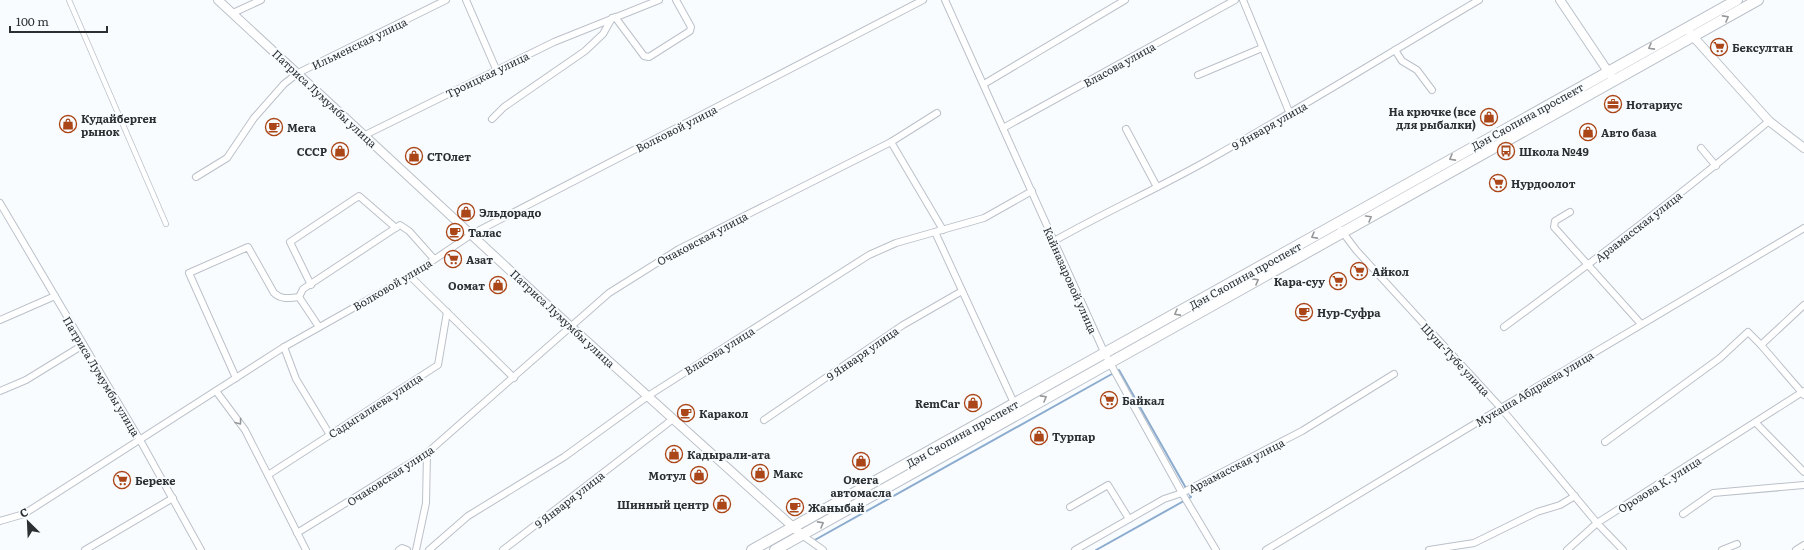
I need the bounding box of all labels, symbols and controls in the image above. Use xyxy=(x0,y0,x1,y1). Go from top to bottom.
scale bar xyxy=(10,8,107,34)
text: 100 m xyxy=(16,12,49,30)
street label: Ильменская улица xyxy=(309,13,409,73)
one-way arrow xyxy=(1722,16,1729,23)
supermarket icon: Бексултан xyxy=(1709,37,1729,57)
street label: Власова улица xyxy=(1080,38,1158,90)
place label: Бексултан xyxy=(1732,39,1793,55)
one-way arrow xyxy=(1648,43,1655,50)
street label: Патриса Лумумбы улица xyxy=(269,45,381,151)
street label: Троицкая улица xyxy=(443,47,531,101)
street label: Дэн Сяопина проспект xyxy=(1468,78,1587,154)
office icon: Нотариус xyxy=(1603,94,1623,114)
place label: Нотариус xyxy=(1626,96,1682,112)
street label: 9 Января улица xyxy=(1228,97,1310,153)
street label: Волковой улица xyxy=(633,101,720,155)
place label: На крючке (все для рыбалки) xyxy=(1389,103,1476,132)
shop icon: На крючке (все для рыбалки) xyxy=(1479,107,1499,127)
place label: Кудайберген рынок xyxy=(81,110,157,139)
shop icon: Кудайберген рынок xyxy=(58,114,78,134)
cafe icon: Мега xyxy=(264,117,284,137)
place label: Мега xyxy=(287,119,317,135)
shop icon: Авто база xyxy=(1578,122,1598,142)
place label: Авто база xyxy=(1601,124,1657,140)
shop icon: СССР xyxy=(330,141,350,161)
bus stop icon: Школа №49 xyxy=(1496,141,1516,161)
place label: СССР xyxy=(297,143,327,159)
place label: Школа №49 xyxy=(1519,143,1589,159)
shop icon: СТОлет xyxy=(404,146,424,166)
place label: СТОлет xyxy=(427,148,471,164)
one-way arrow xyxy=(1449,154,1456,161)
supermarket icon: Нурдоолот xyxy=(1488,173,1508,193)
place label: Нурдоолот xyxy=(1511,175,1576,191)
street label: Арзамасская улица xyxy=(1591,187,1685,265)
shop icon: Эльдорадо xyxy=(456,202,476,222)
place label: Эльдорадо xyxy=(479,204,541,220)
street label: Очаковская улица xyxy=(654,207,750,269)
one-way arrow xyxy=(1365,216,1372,223)
cafe icon: Талас xyxy=(445,222,465,242)
place label: Талас xyxy=(468,224,502,240)
street label: Кайназаровой улица xyxy=(1040,224,1102,336)
one-way arrow xyxy=(1311,231,1319,238)
street label: Дэн Сяопина проспект xyxy=(1186,237,1305,313)
supermarket icon: Азат xyxy=(443,249,463,269)
place label: Азат xyxy=(466,251,493,267)
street label: Волковой улица xyxy=(350,254,435,314)
supermarket icon: Айкол xyxy=(1349,261,1369,281)
place label: Айкол xyxy=(1372,263,1409,279)
street label: Патриса Лумумбы улица xyxy=(507,265,619,371)
supermarket icon: Кара-суу xyxy=(1328,271,1348,291)
place label: Кара-суу xyxy=(1274,273,1325,289)
shop icon: Оомат xyxy=(488,275,508,295)
place label: Оомат xyxy=(448,277,485,293)
one-way arrow xyxy=(1252,279,1259,286)
cafe icon: Нур-Суфра xyxy=(1294,302,1314,322)
place label: Нур-Суфра xyxy=(1317,304,1381,320)
one-way arrow xyxy=(1174,309,1181,316)
street label: Патриса Лумумбы улица xyxy=(60,313,144,439)
street label: Шуш-Тубе улица xyxy=(1418,319,1494,399)
street label: Власова улица xyxy=(681,322,757,378)
street label: 9 Января улица xyxy=(823,322,901,384)
street label: Мукаша Абдраева улица xyxy=(1472,346,1596,430)
street label: Садыгалиева улица xyxy=(325,369,425,441)
supermarket icon: Байкал xyxy=(1099,390,1119,410)
place label: Байкал xyxy=(1122,392,1165,408)
shop icon: RemCar xyxy=(963,393,983,413)
street label: Дэн Сяопина проспект xyxy=(903,395,1022,471)
place label: RemCar xyxy=(915,395,960,411)
one-way arrow xyxy=(1040,396,1047,403)
cafe icon: Каракол xyxy=(676,403,696,423)
place label: Каракол xyxy=(699,405,748,421)
one-way arrow xyxy=(235,417,242,424)
shop icon: Турпар xyxy=(1029,426,1049,446)
place label: Турпар xyxy=(1052,428,1095,444)
street label: Арзамасская улица xyxy=(1185,434,1287,496)
street label: Очаковская улица xyxy=(343,441,437,509)
shop icon: Кадырали-ата xyxy=(664,444,684,464)
place label: Кадырали-ата xyxy=(687,446,771,462)
shop icon: Омега автомасла xyxy=(851,451,871,471)
street label: Орозова К. улица xyxy=(1614,452,1704,516)
shop icon: Макс xyxy=(750,463,770,483)
shop icon: Мотул xyxy=(689,465,709,485)
place label: Макс xyxy=(773,465,803,481)
street label: 9 Января улица xyxy=(531,467,607,531)
place label: Мотул xyxy=(648,467,686,483)
supermarket icon: Береке xyxy=(112,470,132,490)
place label: Омега автомасла xyxy=(830,471,892,500)
place label: Береке xyxy=(135,472,175,488)
shop icon: Шинный центр xyxy=(712,494,732,514)
place label: Шинный центр xyxy=(617,496,709,512)
cafe icon: Жаныбай xyxy=(785,497,805,517)
place label: Жаныбай xyxy=(808,499,865,515)
north arrow xyxy=(8,502,48,542)
text: С xyxy=(17,503,31,521)
one-way arrow xyxy=(817,521,824,529)

